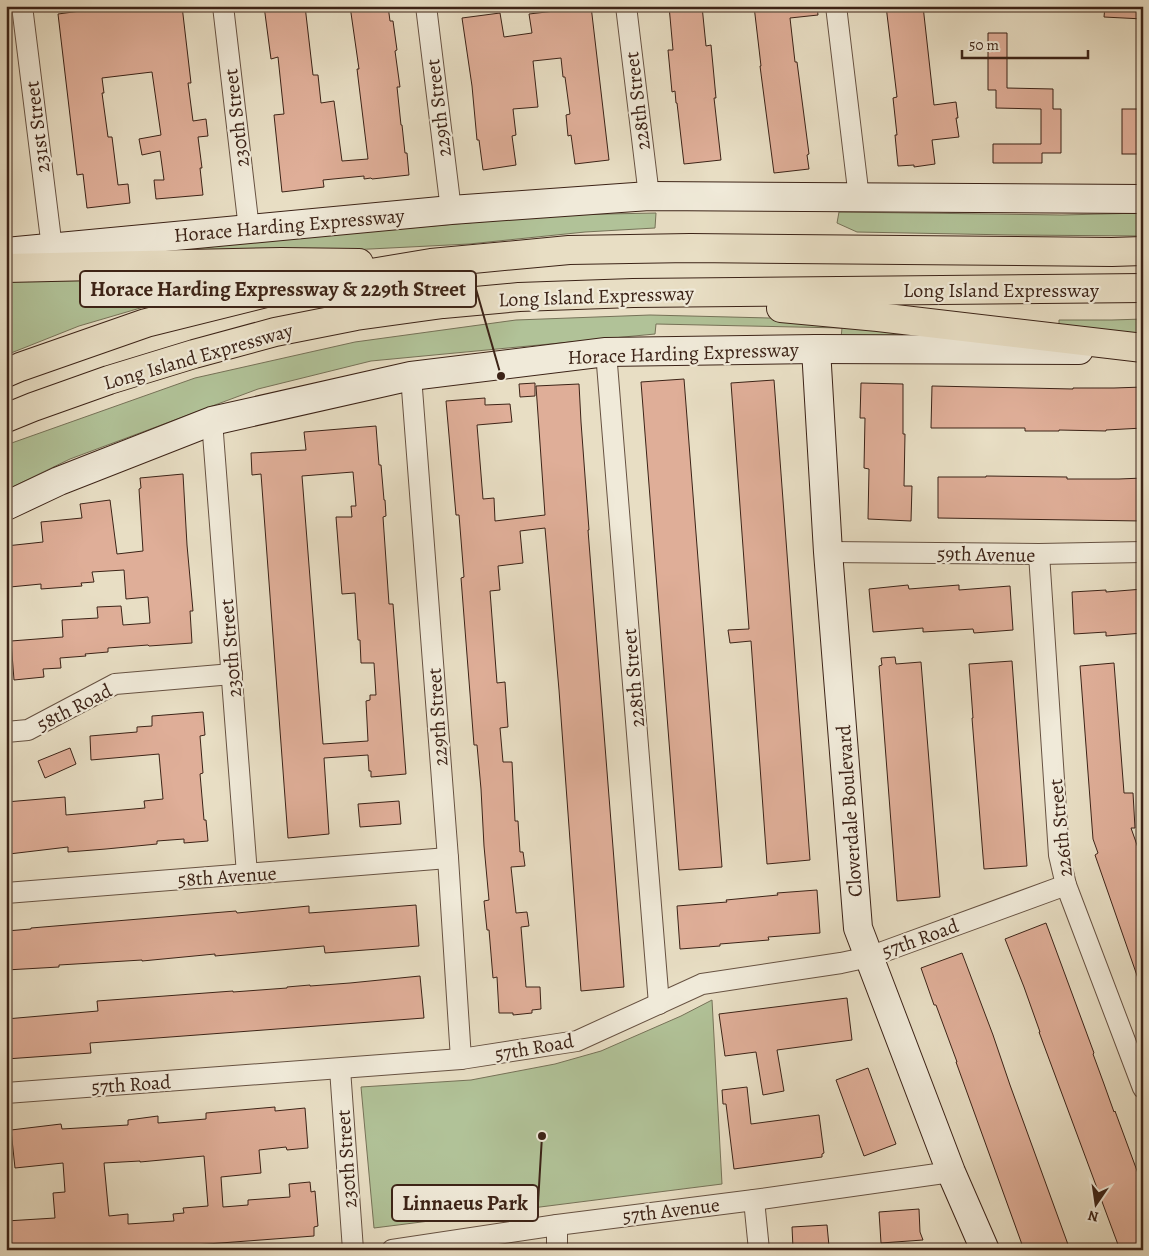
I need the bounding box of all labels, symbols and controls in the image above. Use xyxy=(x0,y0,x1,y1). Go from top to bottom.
scale bar xyxy=(962,28,1088,60)
text: 50 m xyxy=(969,35,999,55)
street label: 228th Street xyxy=(618,50,657,152)
street label: 229th Street xyxy=(419,57,458,158)
street label: 230th Street xyxy=(217,67,256,169)
street label: 231st Street xyxy=(18,79,57,174)
street label: Horace Harding Expressway xyxy=(173,202,407,249)
callout: Horace Harding Expressway & 229th Street xyxy=(80,271,476,307)
text: Horace Harding Expressway & 229th Street xyxy=(90,275,466,303)
street label: Long Island Expressway xyxy=(903,277,1100,304)
street label: Long Island Expressway xyxy=(498,280,695,313)
street label: Long Island Expressway xyxy=(100,316,297,396)
street label: Horace Harding Expressway xyxy=(567,336,800,371)
street label: 59th Avenue xyxy=(937,540,1036,569)
street label: 230th Street xyxy=(213,597,248,698)
street label: 228th Street xyxy=(616,627,651,729)
street label: 229th Street xyxy=(421,666,454,767)
street label: 58th Road xyxy=(32,677,117,738)
street label: Cloverdale Boulevard xyxy=(830,724,869,898)
street label: 226th Street xyxy=(1042,777,1079,878)
street label: 58th Avenue xyxy=(177,860,277,893)
street label: 57th Road xyxy=(878,912,963,965)
street label: 57th Road xyxy=(492,1027,576,1068)
street label: 57th Road xyxy=(90,1068,172,1101)
street label: 230th Street xyxy=(330,1108,363,1209)
north arrow xyxy=(1072,1178,1122,1228)
callout: Linnaeus Park xyxy=(392,1185,538,1221)
text: Linnaeus Park xyxy=(402,1189,528,1217)
street label: 57th Avenue xyxy=(621,1191,721,1230)
text: N xyxy=(1086,1206,1100,1227)

